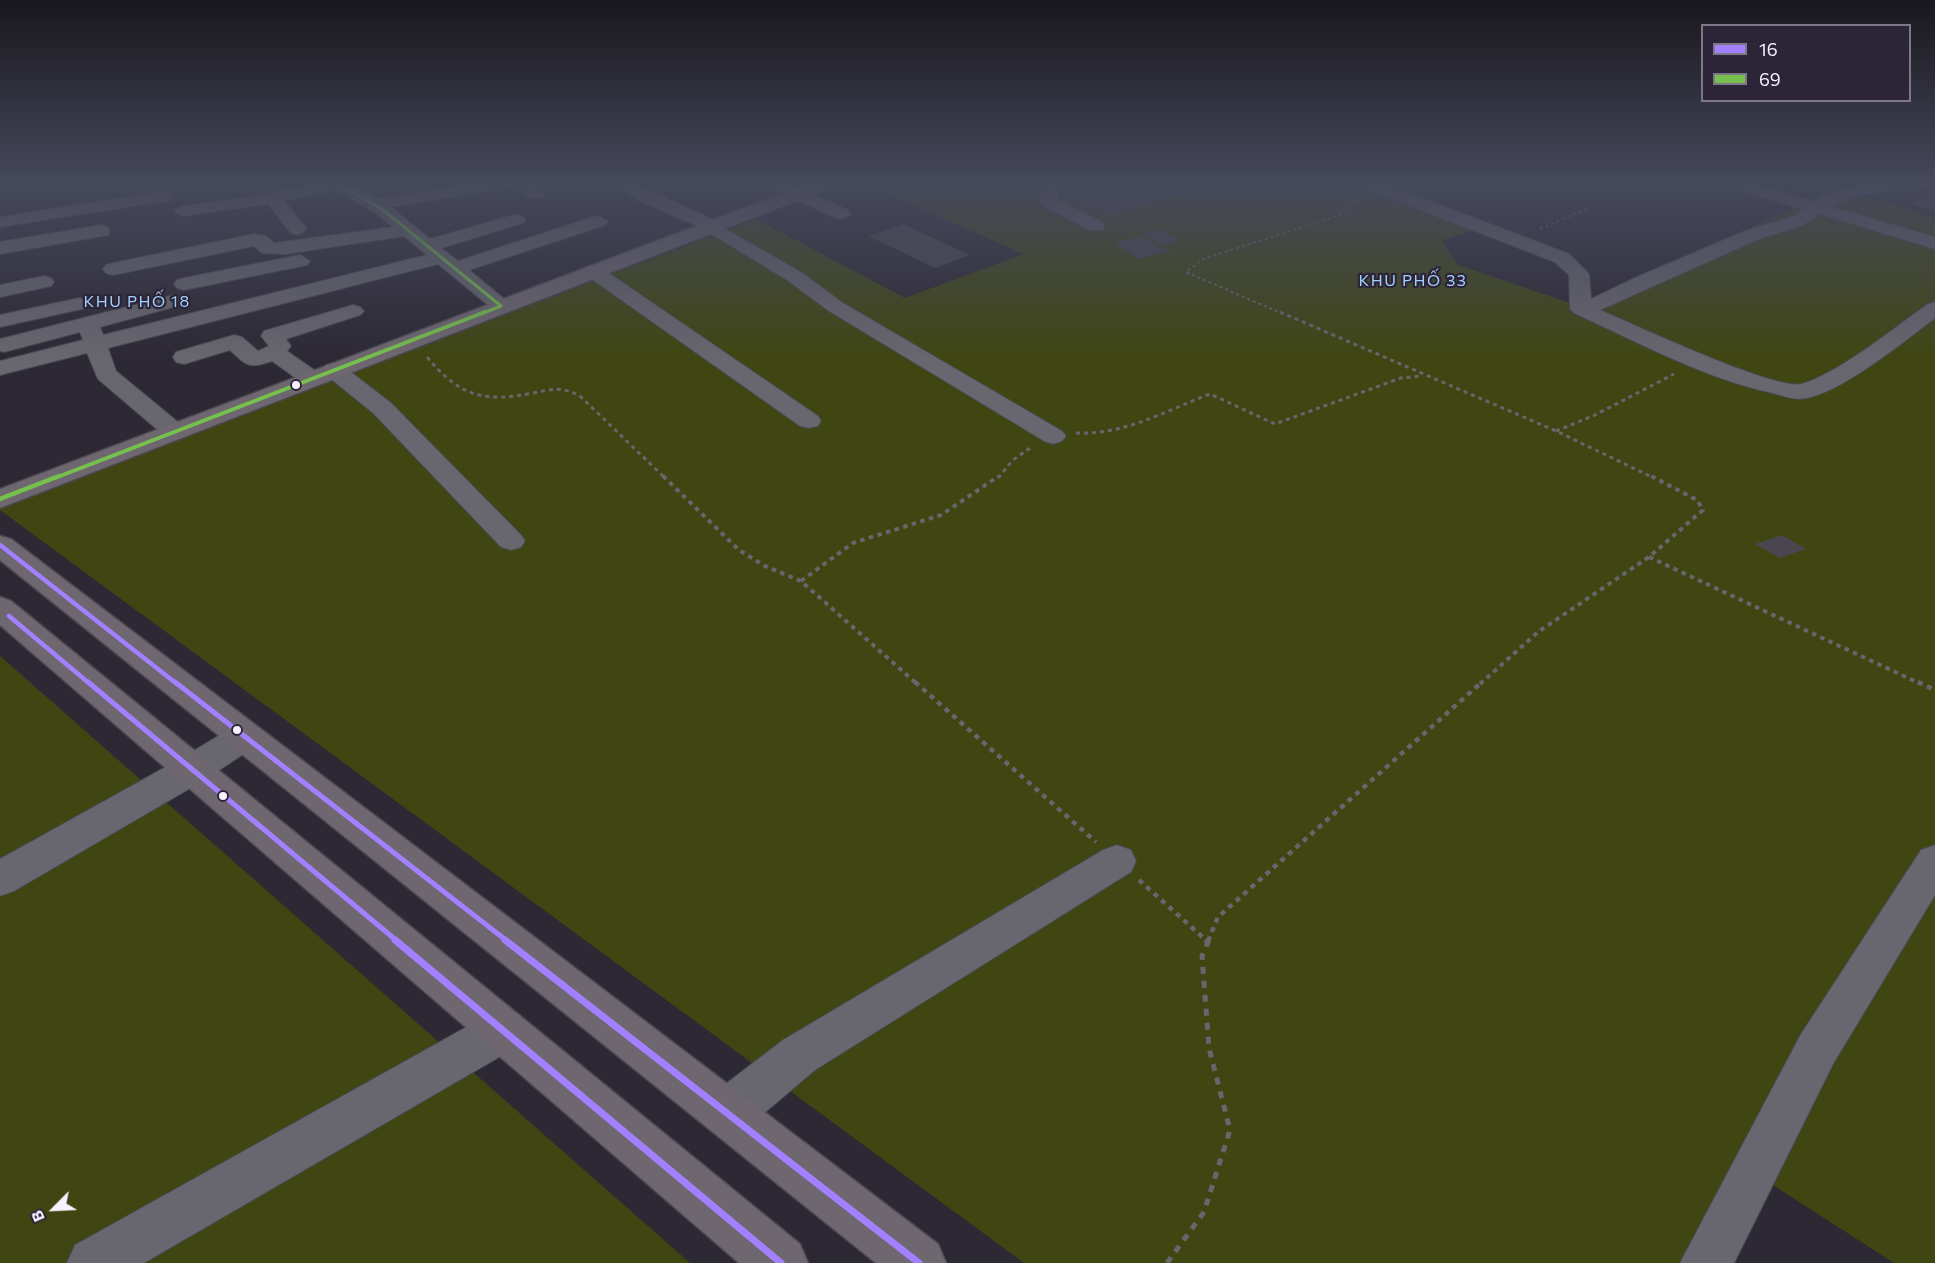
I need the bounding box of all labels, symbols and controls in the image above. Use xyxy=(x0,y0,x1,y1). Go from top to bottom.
legend xyxy=(1701,24,1911,102)
text: 16 xyxy=(1759,38,1778,60)
text: 69 xyxy=(1759,68,1781,90)
district label: KHU PHỐ 33 xyxy=(1359,271,1467,291)
district label: KHU PHỐ 18 xyxy=(83,292,191,312)
unlabelled marker xyxy=(290,379,302,391)
unlabelled marker xyxy=(231,724,243,736)
unlabelled marker xyxy=(217,790,229,802)
north arrow xyxy=(24,1179,84,1239)
text: B xyxy=(26,1208,48,1225)

